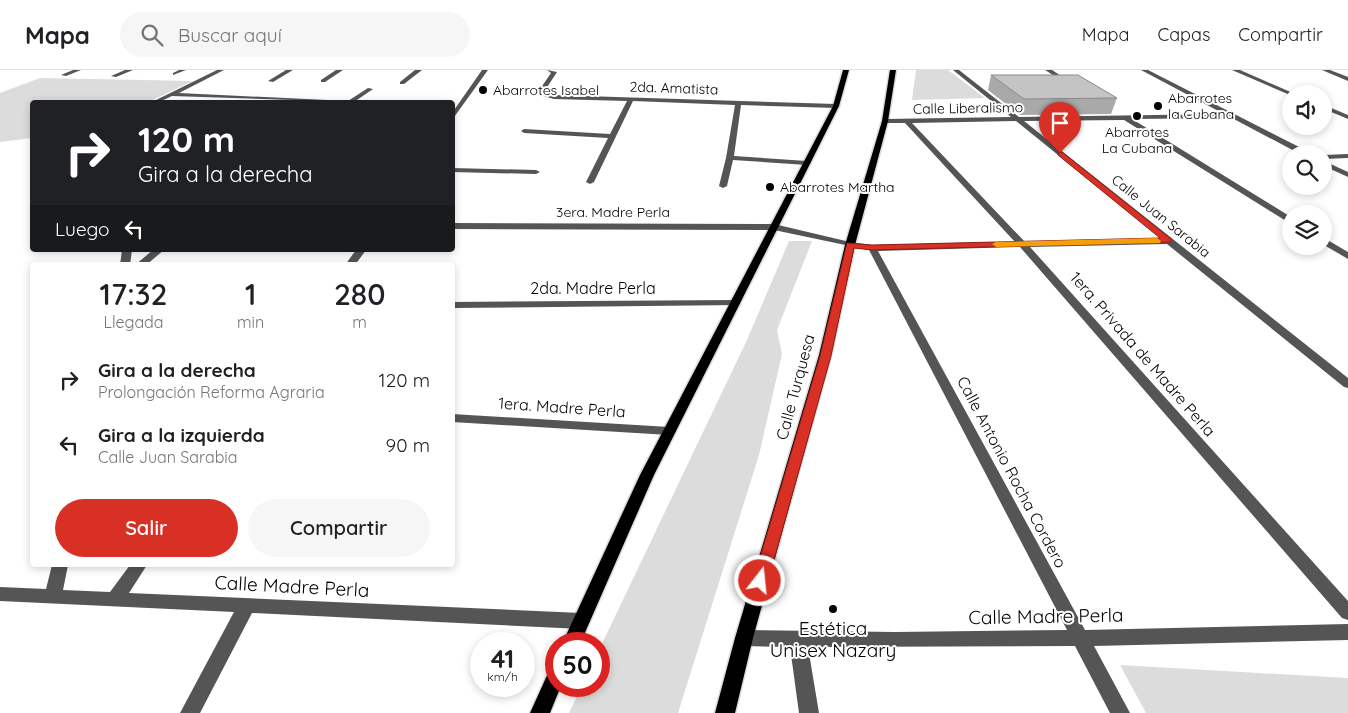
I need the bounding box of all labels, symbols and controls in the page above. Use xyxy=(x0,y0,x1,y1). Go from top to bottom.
search box xyxy=(120,12,470,57)
text: Mapa xyxy=(25,20,90,50)
icon: search xyxy=(138,21,166,49)
text: Buscar aquí xyxy=(178,23,282,47)
text: Mapa xyxy=(1082,23,1129,46)
text: Capas xyxy=(1157,23,1210,46)
text: Compartir xyxy=(1238,23,1323,46)
street label: 2da. Amatista xyxy=(629,77,719,99)
place label: Abarrotes Isabel xyxy=(493,81,599,99)
marker: Abarrotes Isabel xyxy=(477,84,489,96)
map controls xyxy=(1282,85,1332,255)
button: sound xyxy=(1282,85,1332,135)
place label: Abarrotes la Cubana xyxy=(1168,89,1234,123)
street label: Calle Liberalismo xyxy=(913,98,1023,118)
marker: Abarrotes la Cubana xyxy=(1152,100,1164,112)
pin xyxy=(1039,102,1081,153)
icon: arrive xyxy=(1046,109,1074,137)
marker: Abarrotes La Cubana xyxy=(1131,110,1143,122)
text: 120 m xyxy=(138,117,235,161)
icon: right xyxy=(55,120,120,185)
place label: Abarrotes La Cubana xyxy=(1102,123,1172,157)
button: search xyxy=(1282,145,1332,195)
text: Gira a la derecha xyxy=(138,160,313,188)
street label: Calle Juan Sarabia xyxy=(1108,171,1214,261)
place label: Abarrotes Martha xyxy=(780,178,895,196)
marker: Abarrotes Martha xyxy=(764,181,776,193)
street label: 3era. Madre Perla xyxy=(556,203,670,221)
button: layers xyxy=(1282,205,1332,255)
icon: left xyxy=(120,215,148,243)
text: Luego xyxy=(55,217,110,241)
street label: 1era. Privada de Madre Perla xyxy=(1066,268,1220,440)
text: 17:32 xyxy=(100,275,167,313)
text: 1 xyxy=(245,275,256,313)
text: 280 xyxy=(334,275,385,313)
street label: 2da. Madre Perla xyxy=(530,278,656,298)
text: Llegada xyxy=(104,312,164,332)
text: min xyxy=(237,312,264,332)
text: m xyxy=(352,312,367,332)
street label: Calle Turquesa xyxy=(771,332,819,442)
text: Gira a la derecha xyxy=(98,358,256,382)
icon: right xyxy=(55,366,83,394)
text: 120 m xyxy=(379,368,430,392)
street label: Calle Antonio Rocha Cordero xyxy=(953,373,1071,571)
text: Prolongación Reforma Agraria xyxy=(98,382,325,402)
street label: 1era. Madre Perla xyxy=(498,393,626,421)
text: Gira a la izquierda xyxy=(98,423,265,447)
icon: left xyxy=(55,431,83,459)
text: 90 m xyxy=(386,433,430,457)
text: Calle Juan Sarabia xyxy=(98,447,238,467)
button: Salir xyxy=(55,499,238,557)
button: Compartir xyxy=(248,499,430,557)
position arrow xyxy=(733,554,785,606)
street label: Calle Madre Perla xyxy=(214,570,370,602)
marker: Estética Unisex Nazary xyxy=(827,603,839,615)
street label: Calle Madre Perla xyxy=(968,603,1124,629)
place label: Estética Unisex Nazary xyxy=(770,616,896,662)
speed limit sign: 50 xyxy=(545,632,610,697)
text: 41 xyxy=(491,643,514,674)
text: km/h xyxy=(487,669,518,684)

